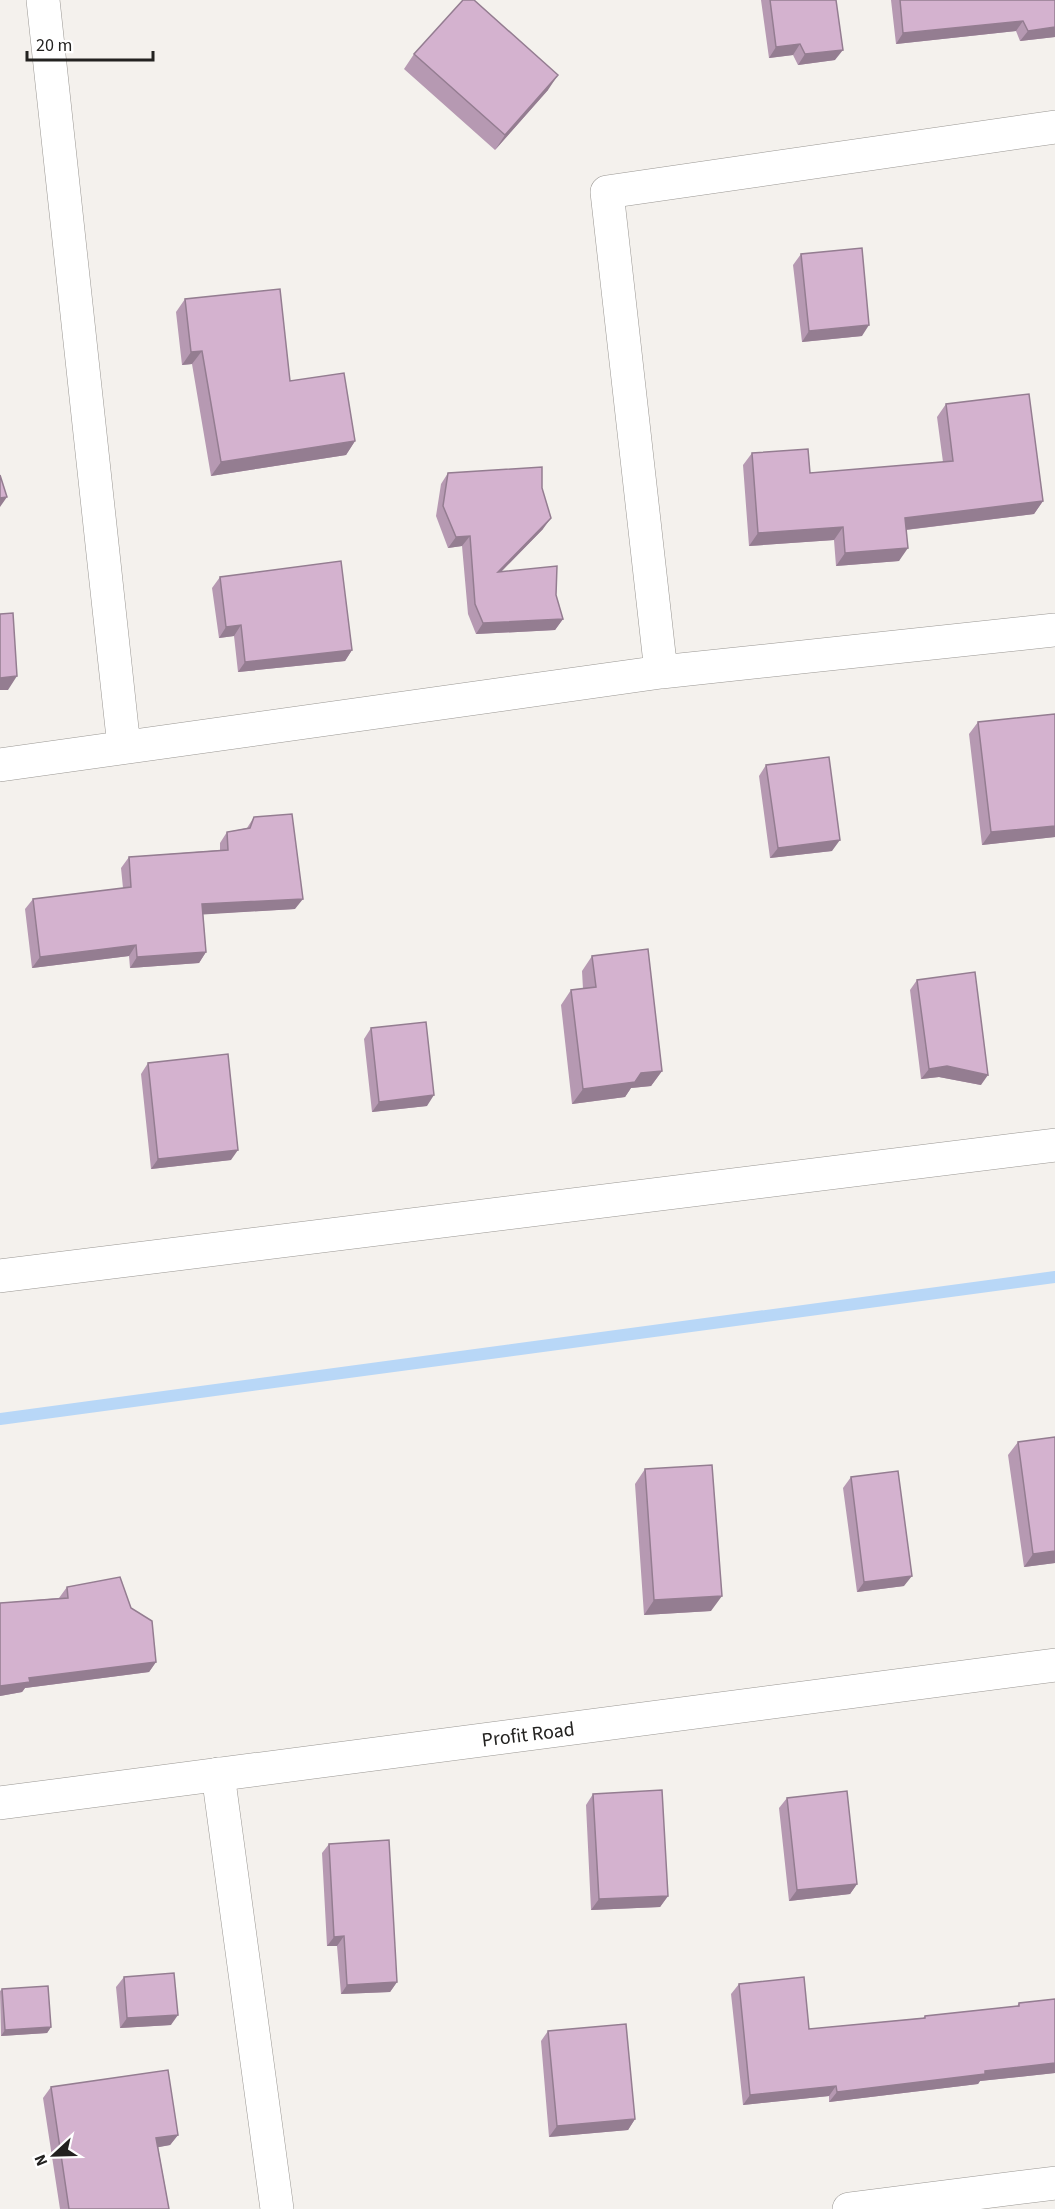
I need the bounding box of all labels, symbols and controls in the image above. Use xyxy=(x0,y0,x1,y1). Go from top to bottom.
scale bar xyxy=(27,24,153,62)
text: 20 m xyxy=(36,33,72,58)
street label: Profit Road xyxy=(480,1715,576,1755)
north arrow xyxy=(24,2125,84,2185)
text: N xyxy=(29,2151,53,2169)

